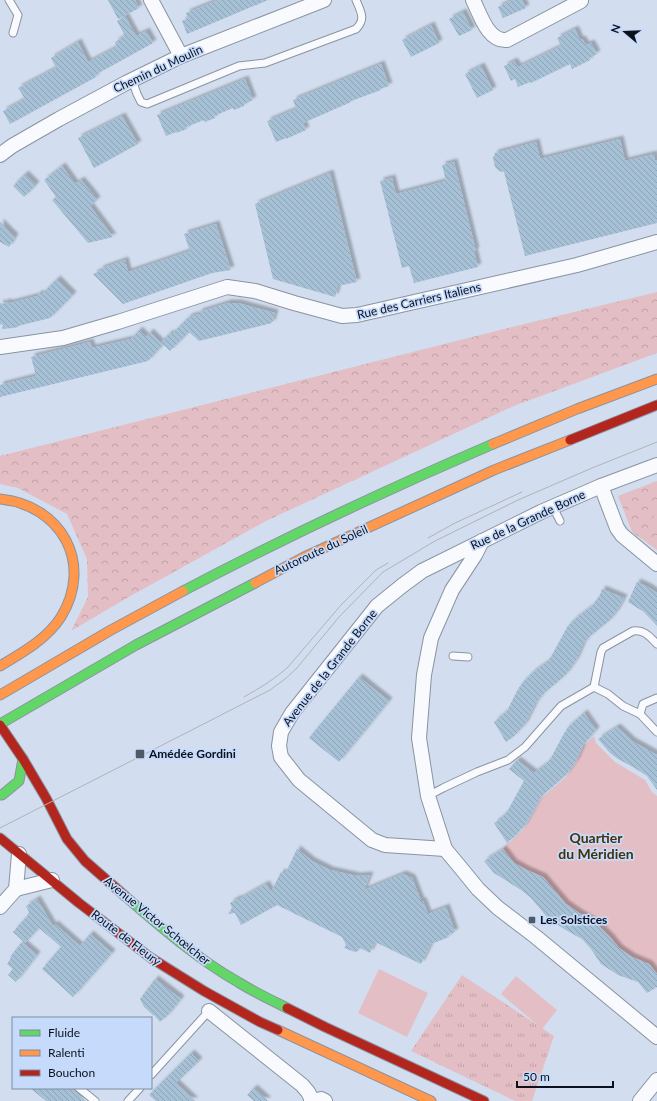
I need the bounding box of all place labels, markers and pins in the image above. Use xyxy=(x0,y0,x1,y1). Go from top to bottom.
place label: Amédée Gordini xyxy=(148,746,236,761)
marker: Amédée Gordini xyxy=(134,748,146,760)
place label: Les Solstices xyxy=(540,912,607,927)
marker: Les Solstices xyxy=(527,915,537,925)

